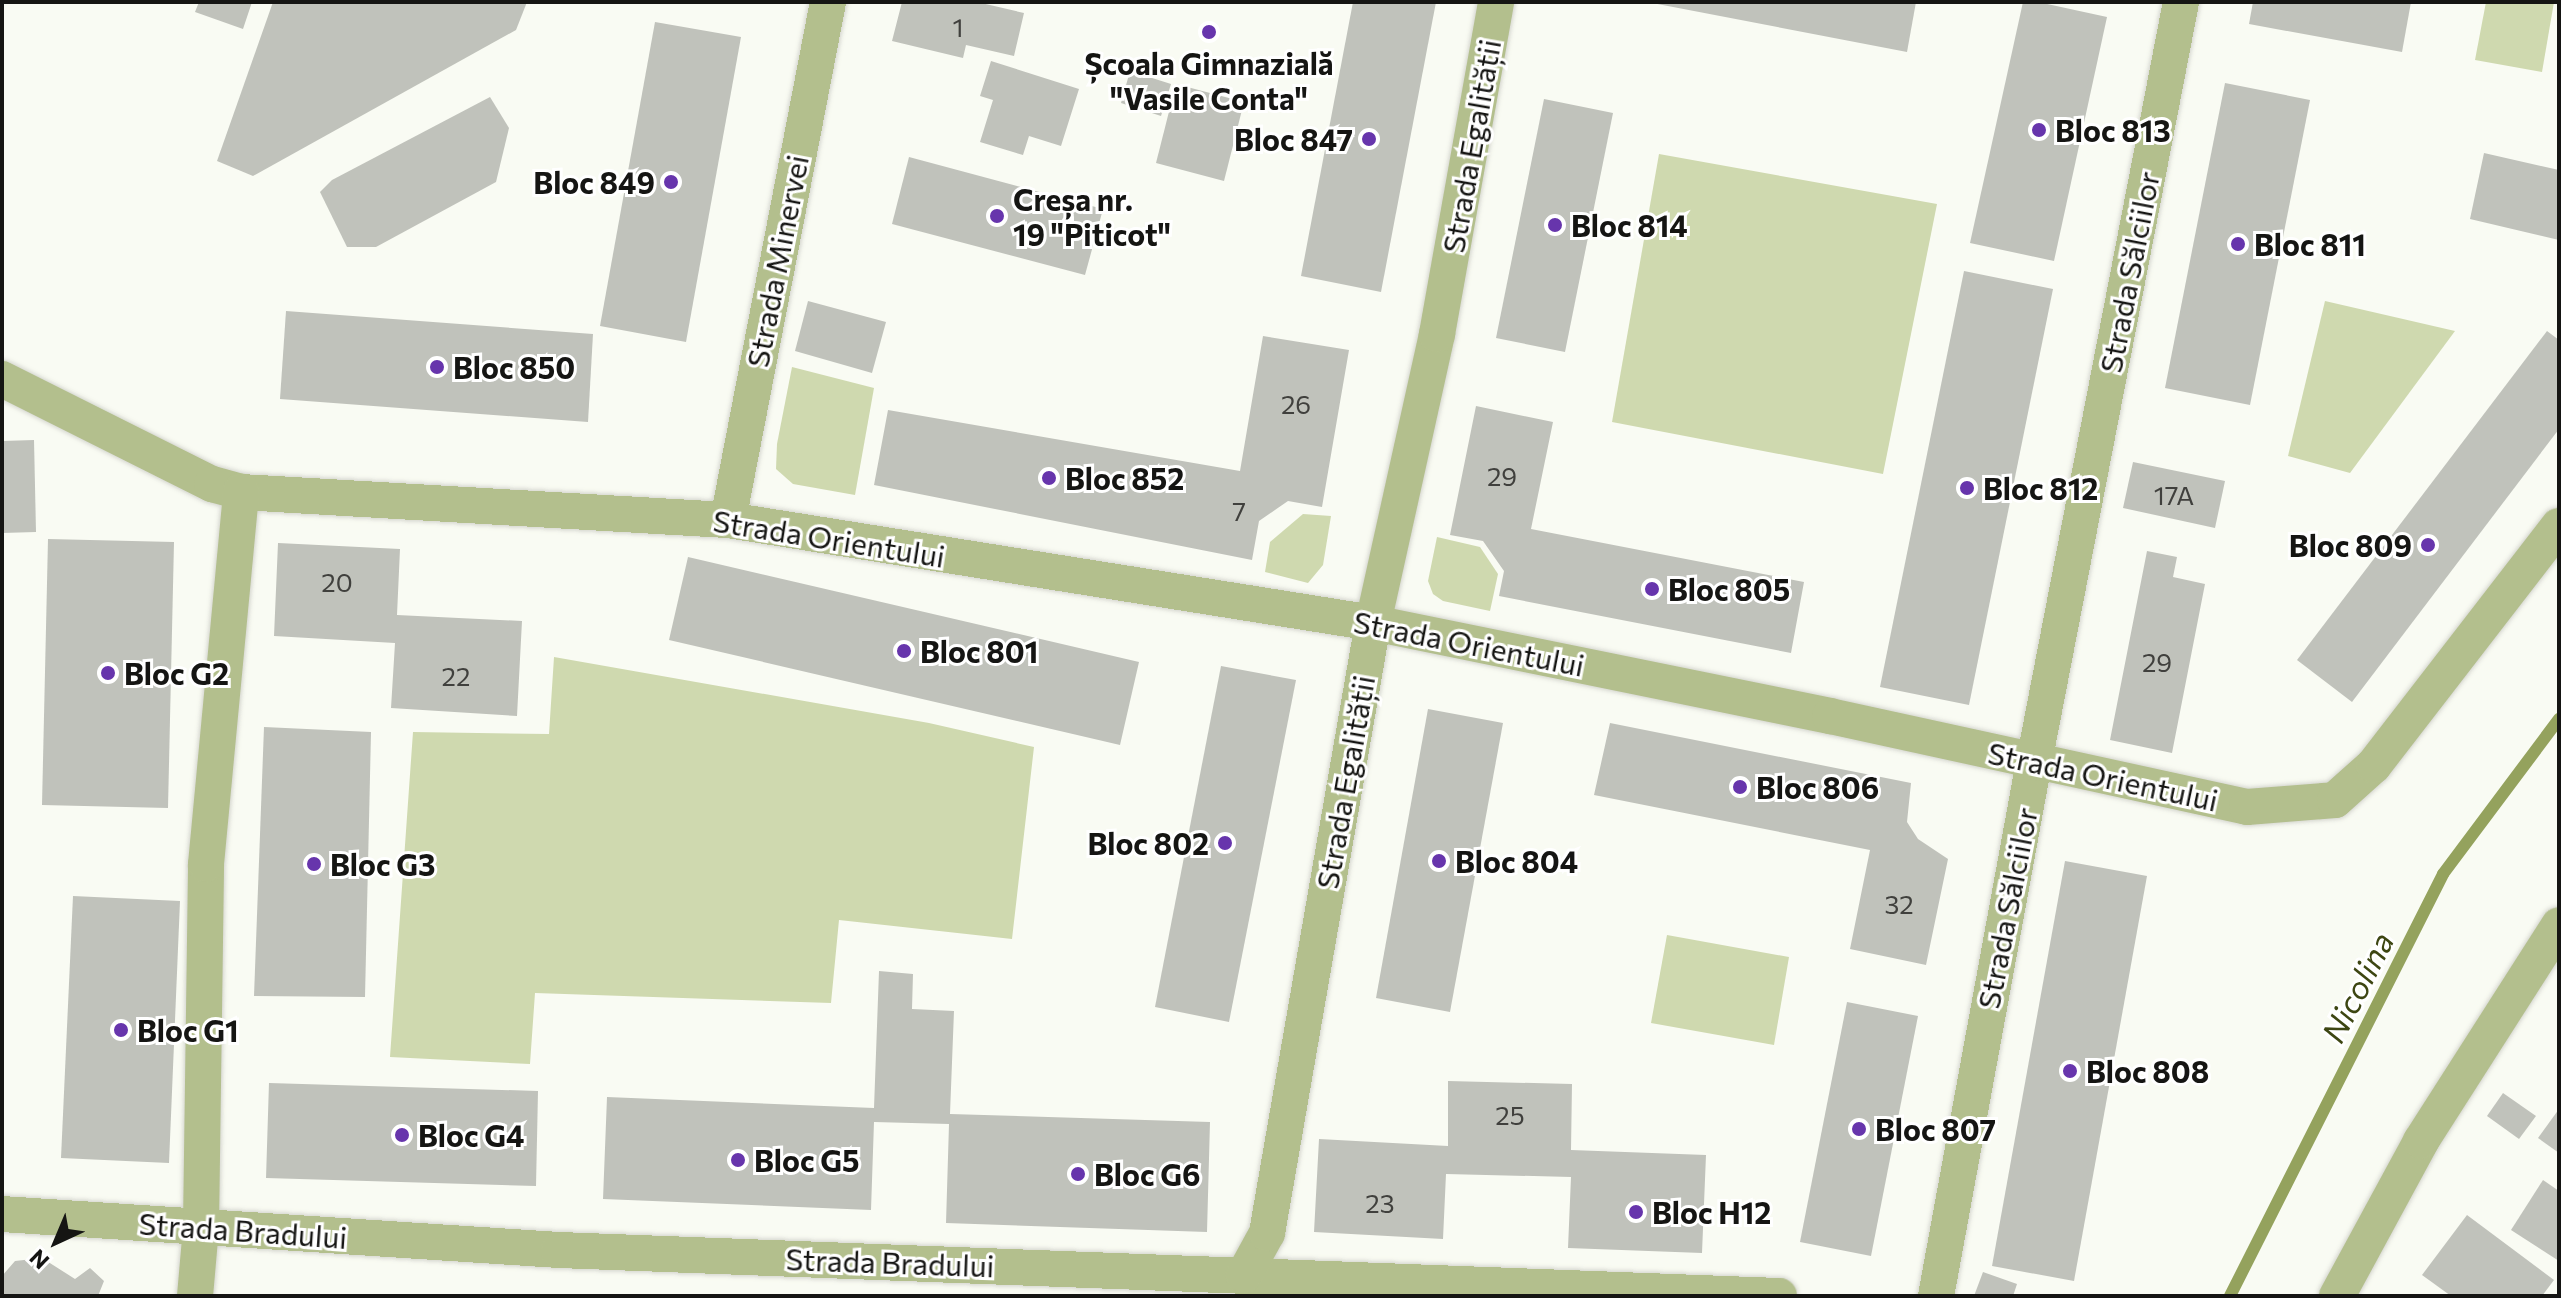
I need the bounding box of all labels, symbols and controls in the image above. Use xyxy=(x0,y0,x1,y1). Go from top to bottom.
house number: 1 xyxy=(952,11,964,43)
marker: Școala Gimnazială "Vasile Conta" xyxy=(1200,23,1218,41)
street label: Strada Egalității xyxy=(1435,36,1507,256)
place label: Școala Gimnazială "Vasile Conta" xyxy=(1084,45,1334,116)
place label: Bloc 813 xyxy=(2055,112,2171,148)
place label: Bloc 847 xyxy=(1234,121,1353,157)
marker: Bloc 813 xyxy=(2030,121,2048,139)
marker: Bloc 847 xyxy=(1360,130,1378,148)
street label: Strada Minervei xyxy=(739,152,815,370)
place label: Bloc 849 xyxy=(533,164,655,200)
street label: Strada Sălciilor xyxy=(2092,168,2166,376)
marker: Bloc 849 xyxy=(662,173,680,191)
place label: Creșa nr. 19 "Piticot" xyxy=(1013,181,1171,252)
marker: Creșa nr. 19 "Piticot" xyxy=(988,207,1006,225)
place label: Bloc 814 xyxy=(1571,207,1688,243)
marker: Bloc 814 xyxy=(1546,216,1564,234)
place label: Bloc 811 xyxy=(2254,226,2366,262)
marker: Bloc 811 xyxy=(2229,235,2247,253)
place label: Bloc 850 xyxy=(453,349,575,385)
marker: Bloc 850 xyxy=(428,358,446,376)
house number: 26 xyxy=(1281,388,1311,420)
place label: Bloc 852 xyxy=(1065,460,1184,496)
house number: 29 xyxy=(1487,460,1517,492)
marker: Bloc 852 xyxy=(1040,469,1058,487)
place label: Bloc 812 xyxy=(1983,470,2098,506)
marker: Bloc 812 xyxy=(1958,479,1976,497)
house number: 17A xyxy=(2154,479,2194,511)
house number: 7 xyxy=(1232,495,1246,527)
street label: Strada Orientului xyxy=(711,502,947,574)
place label: Bloc 809 xyxy=(2289,527,2412,563)
marker: Bloc 809 xyxy=(2419,536,2437,554)
house number: 20 xyxy=(321,566,353,598)
place label: Bloc 805 xyxy=(1668,571,1790,607)
marker: Bloc 805 xyxy=(1643,580,1661,598)
street label: Strada Orientului xyxy=(1351,603,1587,683)
place label: Bloc 801 xyxy=(920,633,1038,669)
marker: Bloc 801 xyxy=(895,642,913,660)
house number: 29 xyxy=(2142,646,2172,678)
place label: Bloc G2 xyxy=(124,655,229,691)
house number: 22 xyxy=(442,660,470,692)
marker: Bloc G2 xyxy=(99,664,117,682)
street label: Strada Egalității xyxy=(1309,672,1381,892)
street label: Strada Orientului xyxy=(1985,734,2221,818)
place label: Bloc 806 xyxy=(1756,769,1879,805)
marker: Bloc 806 xyxy=(1731,778,1749,796)
street label: Strada Sălciilor xyxy=(1970,804,2044,1012)
place label: Bloc 802 xyxy=(1087,825,1209,861)
marker: Bloc 802 xyxy=(1216,834,1234,852)
place label: Bloc 804 xyxy=(1455,843,1578,879)
place label: Bloc G3 xyxy=(330,846,436,882)
marker: Bloc 804 xyxy=(1430,852,1448,870)
marker: Bloc G3 xyxy=(305,855,323,873)
house number: 32 xyxy=(1884,888,1914,920)
water label: Nicolina xyxy=(2313,925,2401,1049)
place label: Bloc G1 xyxy=(137,1012,239,1048)
marker: Bloc G1 xyxy=(112,1021,130,1039)
place label: Bloc 808 xyxy=(2086,1053,2209,1089)
marker: Bloc 808 xyxy=(2061,1062,2079,1080)
house number: 25 xyxy=(1495,1099,1525,1131)
place label: Bloc 807 xyxy=(1875,1111,1996,1147)
place label: Bloc G4 xyxy=(418,1117,524,1153)
marker: Bloc 807 xyxy=(1850,1120,1868,1138)
marker: Bloc G4 xyxy=(393,1126,411,1144)
place label: Bloc G5 xyxy=(754,1142,860,1178)
marker: Bloc G5 xyxy=(729,1151,747,1169)
place label: Bloc G6 xyxy=(1094,1156,1201,1192)
marker: Bloc G6 xyxy=(1069,1165,1087,1183)
house number: 23 xyxy=(1365,1187,1395,1219)
place label: Bloc H12 xyxy=(1652,1194,1771,1230)
north arrow xyxy=(16,1202,96,1282)
marker: Bloc H12 xyxy=(1627,1203,1645,1221)
street label: Strada Bradului xyxy=(138,1205,348,1255)
street label: Strada Bradului xyxy=(785,1240,995,1284)
text: N xyxy=(24,1244,54,1275)

